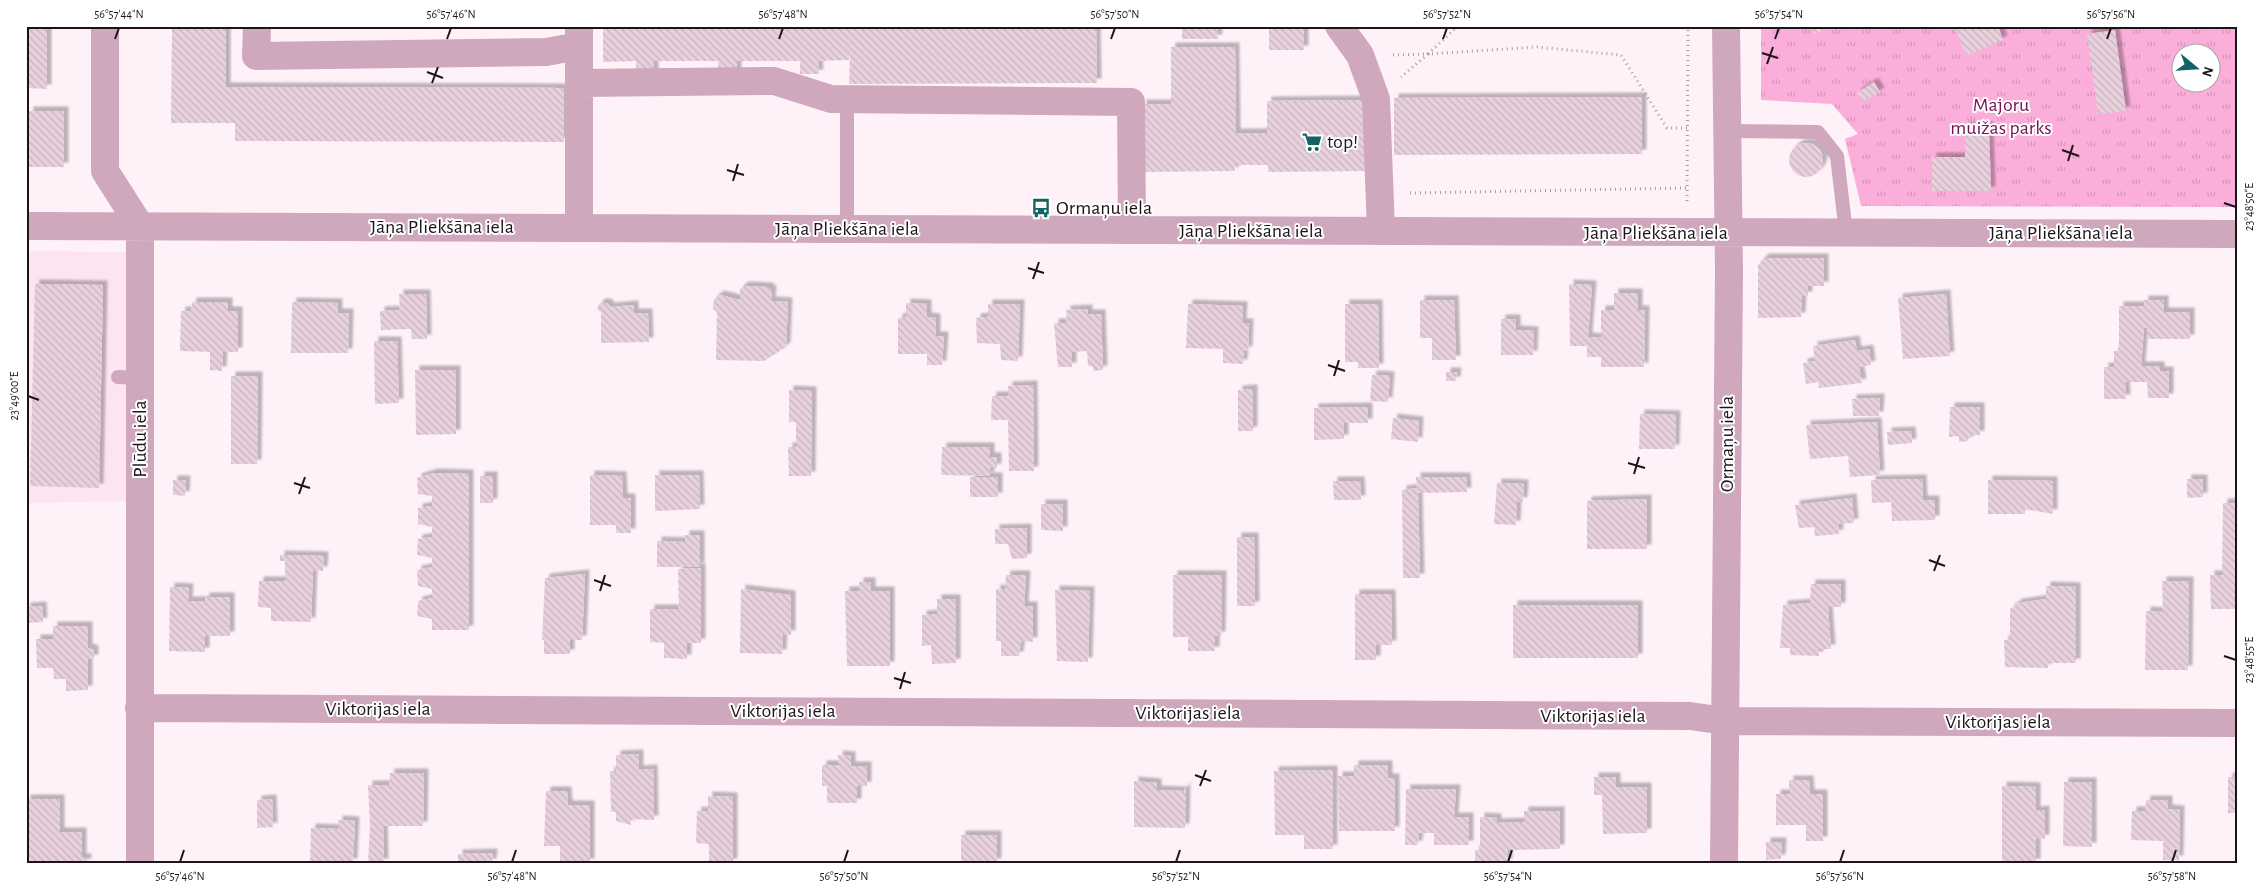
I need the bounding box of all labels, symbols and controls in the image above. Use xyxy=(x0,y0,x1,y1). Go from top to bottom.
text: 56°57'44"N xyxy=(94,8,144,20)
text: 56°57'46"N xyxy=(426,8,476,20)
text: 56°57'48"N xyxy=(758,8,808,20)
text: 56°57'50"N xyxy=(1090,8,1140,20)
text: 56°57'52"N xyxy=(1423,8,1471,20)
text: 56°57'54"N xyxy=(1755,8,1803,20)
text: 56°57'56"N xyxy=(2087,8,2135,20)
north arrow xyxy=(2170,42,2220,92)
text: N xyxy=(2199,65,2216,79)
park label: Majoru muižas parks xyxy=(1950,95,2052,138)
supermarket icon: top! xyxy=(1301,131,1323,153)
place label: top! xyxy=(1327,132,1358,152)
text: 23°48'50"E xyxy=(2243,183,2255,231)
bus stop icon: Ormaņu iela xyxy=(1030,197,1052,219)
place label: Ormaņu iela xyxy=(1056,198,1152,219)
street label: Jāņa Pliekšāna iela xyxy=(370,217,514,238)
street label: Jāņa Pliekšāna iela xyxy=(775,219,919,240)
street label: Jāņa Pliekšāna iela xyxy=(1179,221,1323,242)
street label: Jāņa Pliekšāna iela xyxy=(1584,223,1728,244)
street label: Jāņa Pliekšāna iela xyxy=(1989,223,2133,244)
text: 23°49'00"E xyxy=(8,371,20,421)
street label: Ormaņu iela xyxy=(1717,396,1738,492)
street label: Plūdu iela xyxy=(130,400,150,478)
text: 23°48'55"E xyxy=(2243,637,2255,683)
street label: Viktorijas iela xyxy=(325,699,431,719)
street label: Viktorijas iela xyxy=(730,701,836,721)
street label: Viktorijas iela xyxy=(1135,703,1241,723)
street label: Viktorijas iela xyxy=(1540,706,1646,726)
street label: Viktorijas iela xyxy=(1945,712,2051,732)
text: 56°57'46"N xyxy=(155,870,205,882)
text: 56°57'48"N xyxy=(487,870,537,882)
text: 56°57'50"N xyxy=(819,870,869,882)
text: 56°57'52"N xyxy=(1152,870,1200,882)
text: 56°57'54"N xyxy=(1484,870,1532,882)
text: 56°57'56"N xyxy=(1816,870,1864,882)
text: 56°57'58"N xyxy=(2148,870,2196,882)

